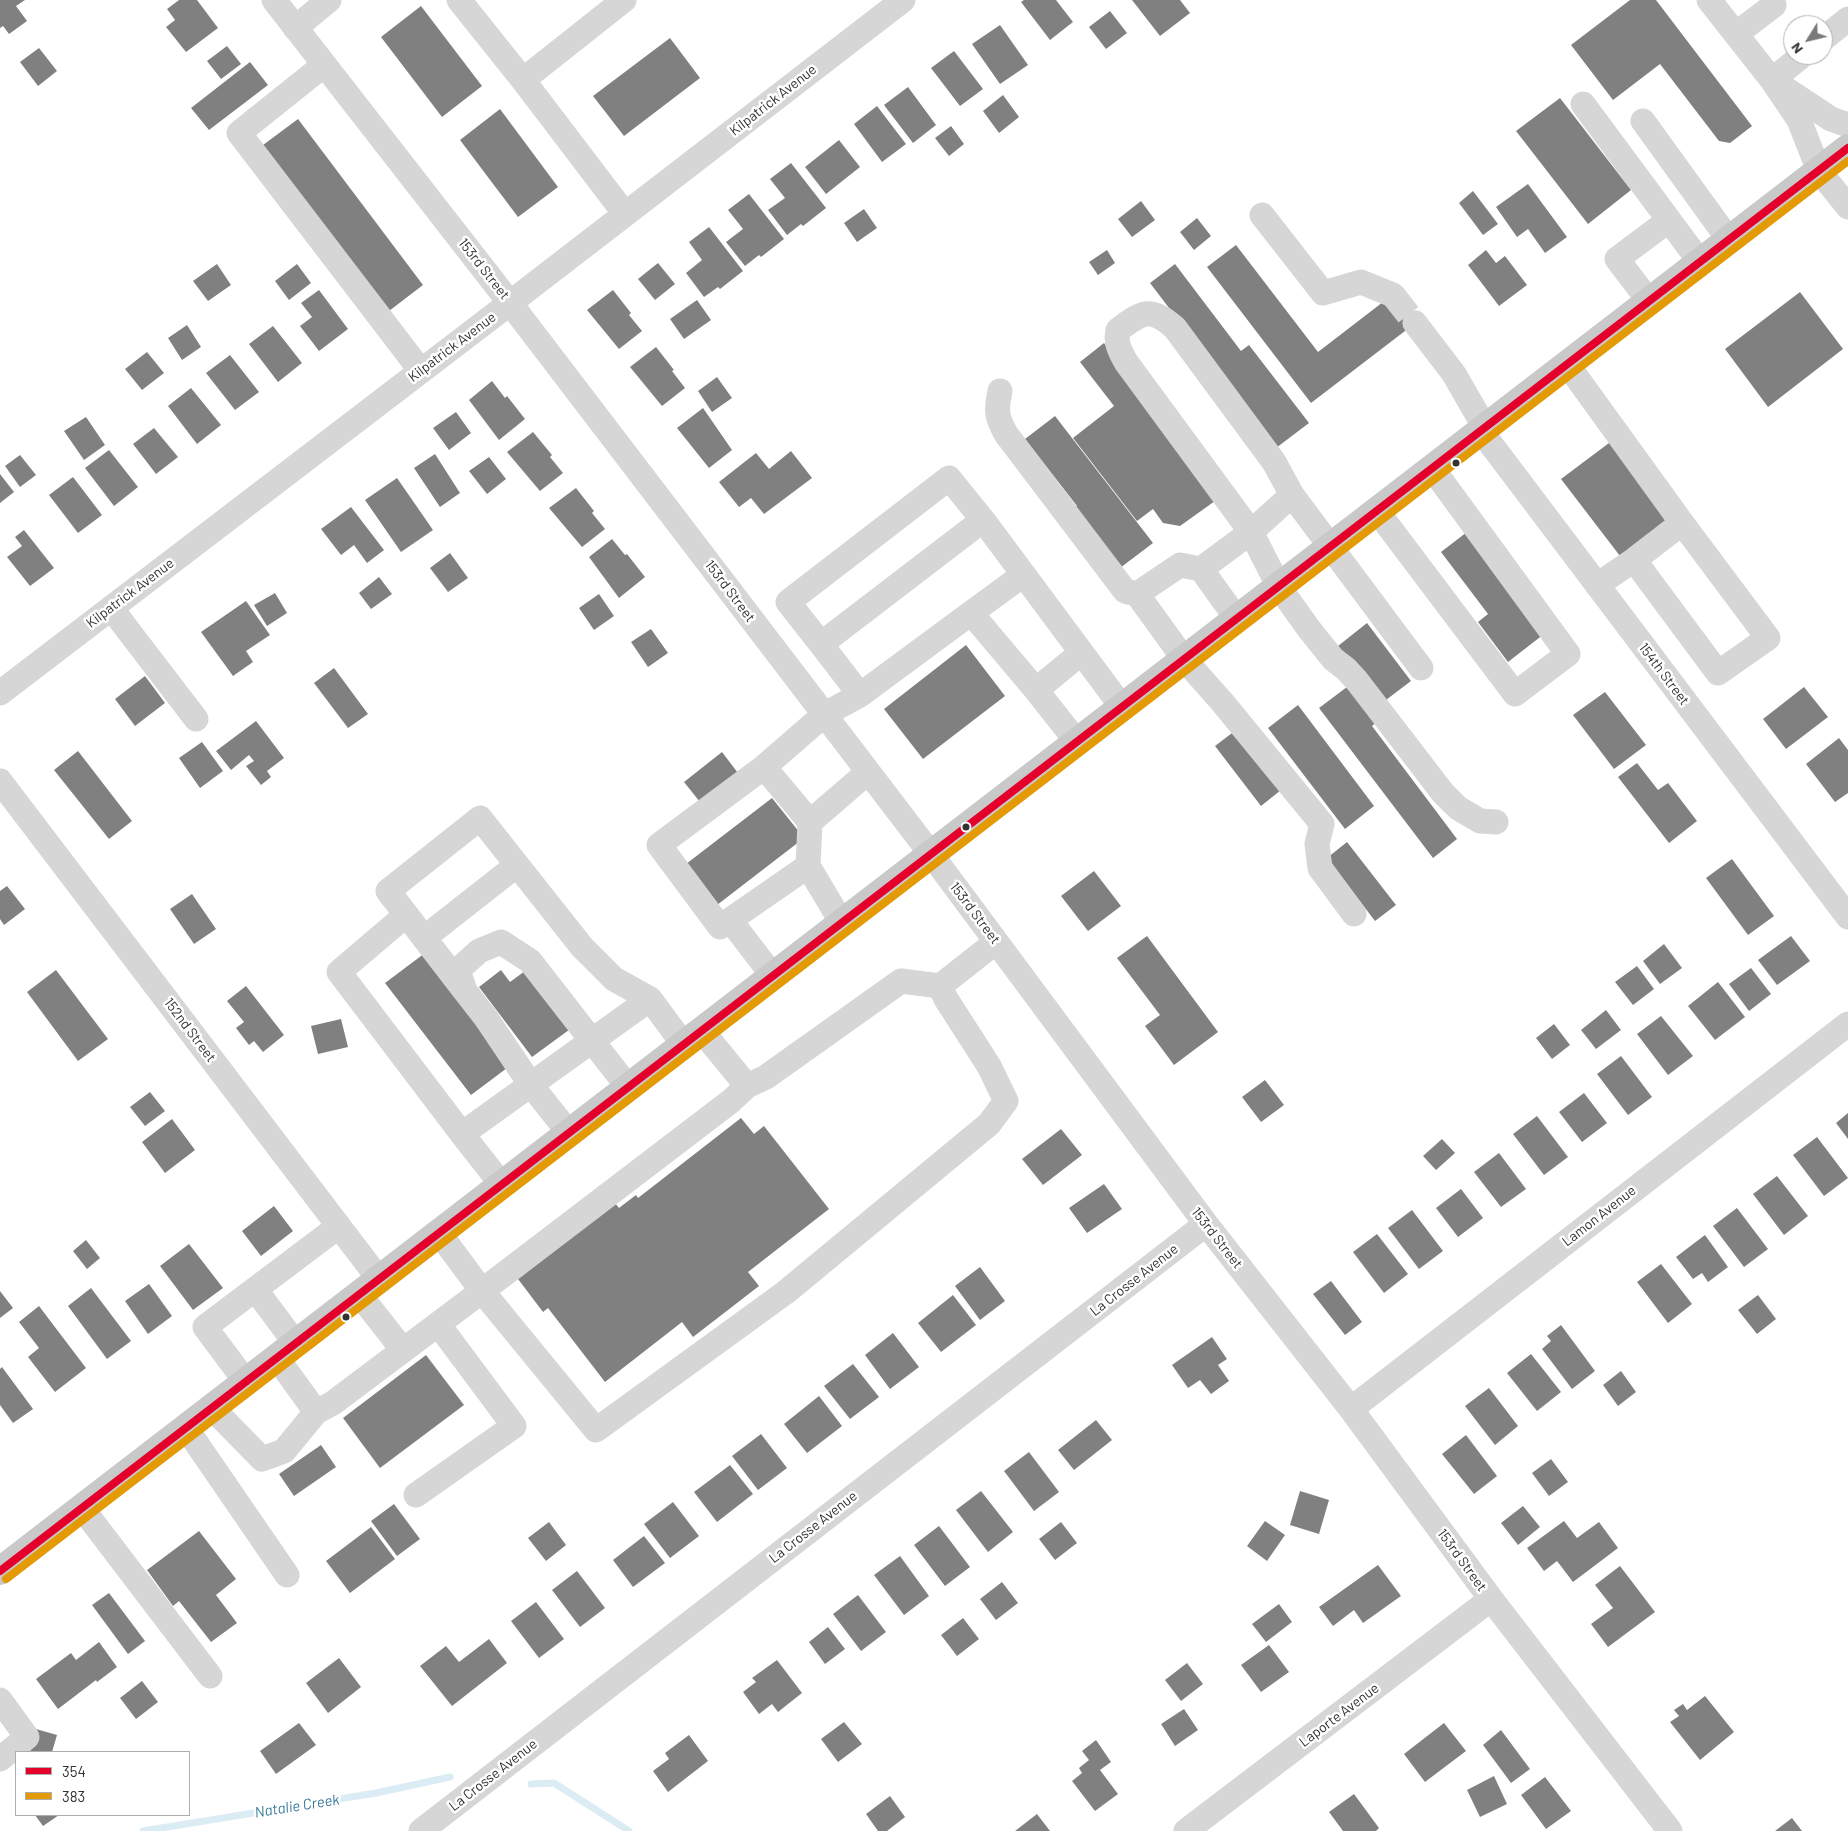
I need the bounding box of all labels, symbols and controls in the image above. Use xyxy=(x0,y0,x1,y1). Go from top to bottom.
north arrow xyxy=(1783,15,1833,65)
text: N xyxy=(1787,40,1806,57)
street label: Kilpatrick Avenue xyxy=(726,61,820,139)
street label: 153rd Street xyxy=(455,235,513,303)
street label: Kilpatrick Avenue xyxy=(405,309,499,385)
unlabelled marker xyxy=(1451,458,1461,468)
street label: Kilpatrick Avenue xyxy=(83,555,177,631)
street label: 153rd Street xyxy=(701,557,759,625)
street label: 154th Street xyxy=(1635,640,1693,708)
unlabelled marker xyxy=(961,822,971,832)
street label: 153rd Street xyxy=(946,879,1004,947)
street label: 152nd Street xyxy=(161,995,219,1065)
street label: Lamon Avenue xyxy=(1559,1182,1639,1250)
street label: 153rd Street xyxy=(1188,1204,1246,1272)
street label: La Crosse Avenue xyxy=(1087,1240,1181,1320)
unlabelled marker xyxy=(341,1312,351,1322)
street label: La Crosse Avenue xyxy=(766,1487,860,1567)
street label: 153rd Street xyxy=(1434,1526,1490,1594)
street label: Laporte Avenue xyxy=(1296,1680,1382,1750)
street label: La Crosse Avenue xyxy=(446,1735,540,1815)
legend xyxy=(15,1751,190,1816)
text: 354 xyxy=(62,1762,86,1780)
text: 383 xyxy=(62,1787,85,1805)
water label: Natalie Creek xyxy=(253,1790,341,1822)

